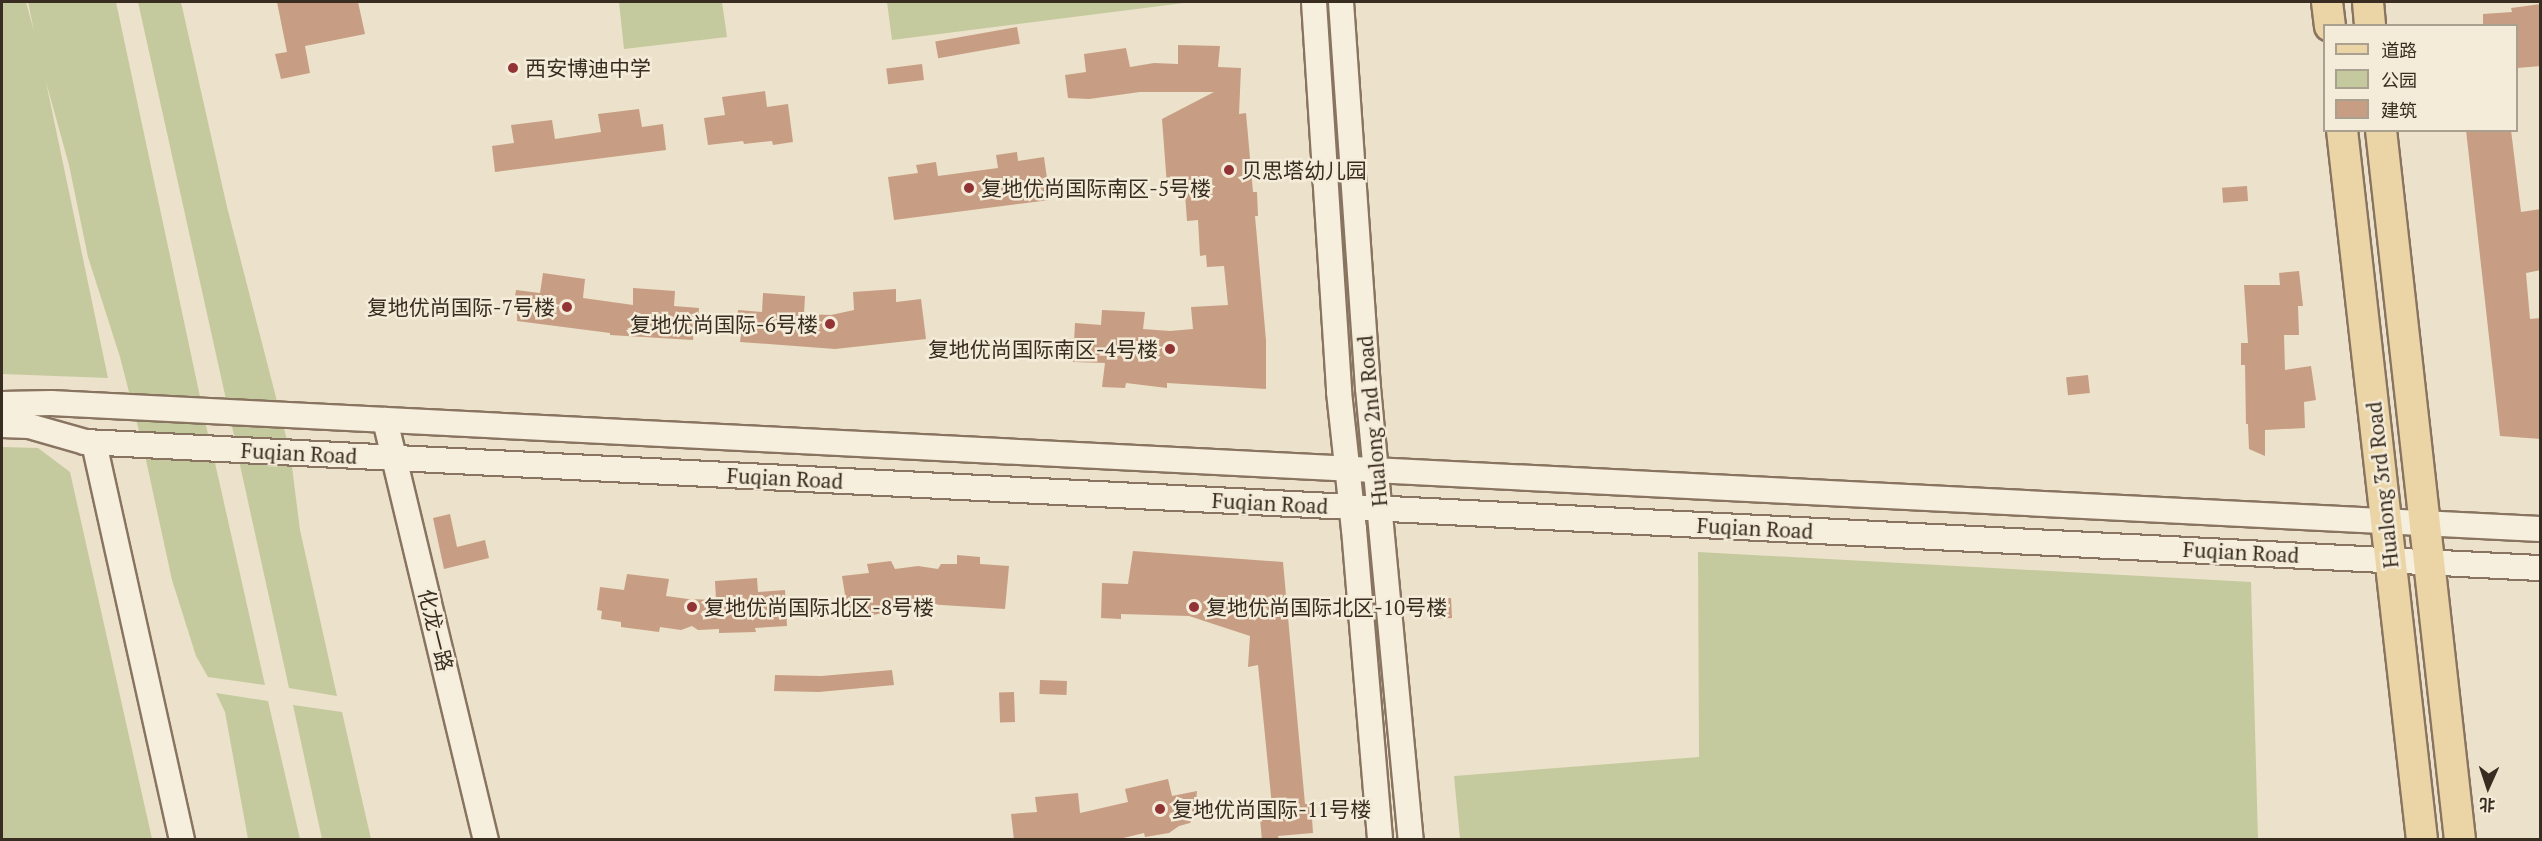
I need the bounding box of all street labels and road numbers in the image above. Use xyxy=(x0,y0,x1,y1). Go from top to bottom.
street label: Hualong 2nd Road xyxy=(1352,334,1392,508)
street label: Hualong 3rd Road xyxy=(2361,400,2403,570)
street label: Fuqian Road xyxy=(240,437,358,469)
street label: Fuqian Road xyxy=(726,462,844,494)
street label: Fuqian Road xyxy=(1211,487,1329,519)
street label: Fuqian Road xyxy=(1696,512,1814,544)
street label: Fuqian Road xyxy=(2182,536,2300,568)
street label: 化龙一路 xyxy=(414,586,458,674)

